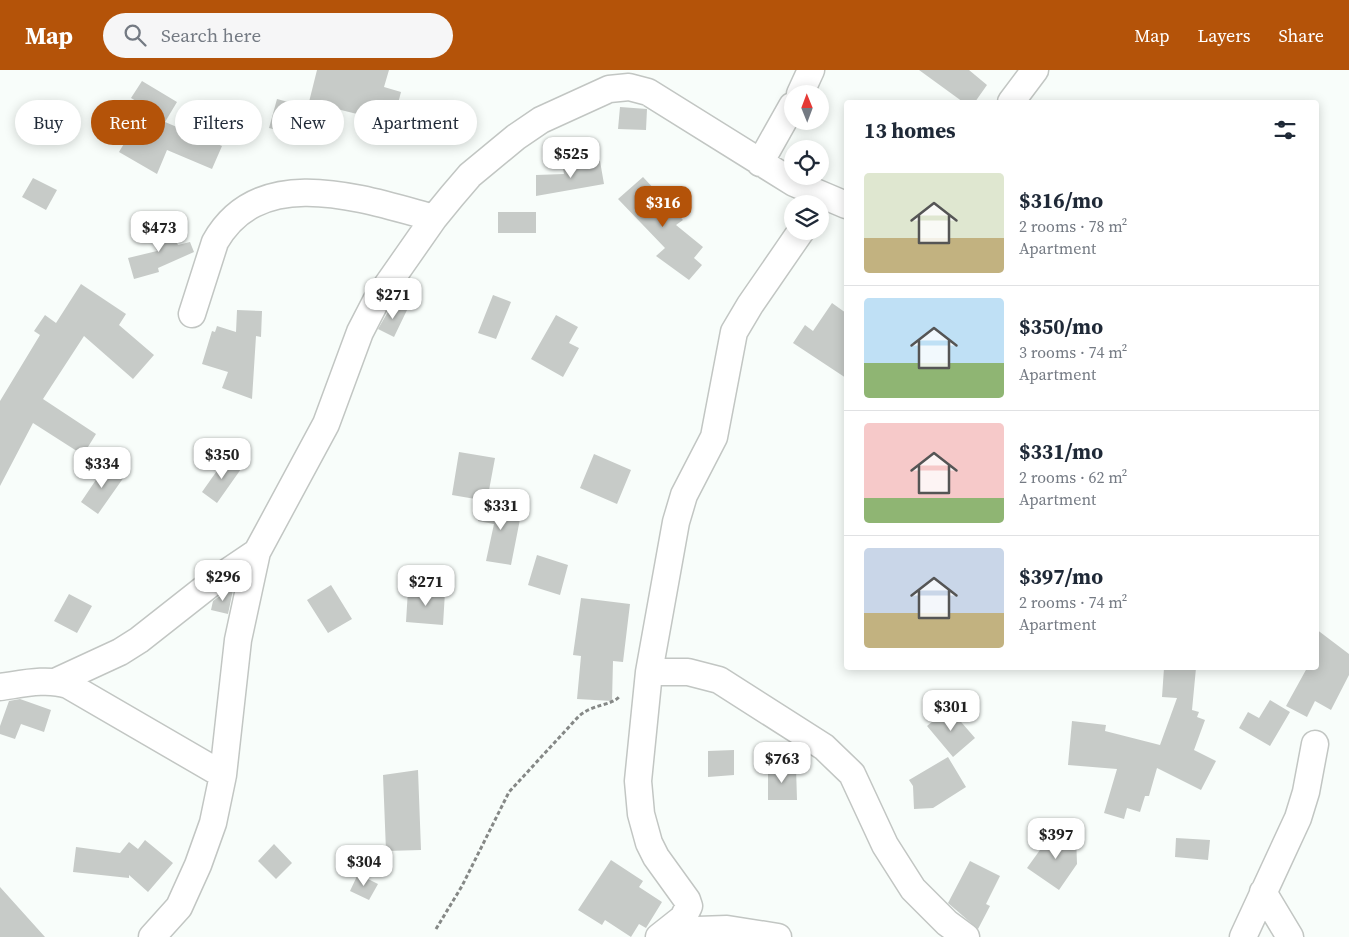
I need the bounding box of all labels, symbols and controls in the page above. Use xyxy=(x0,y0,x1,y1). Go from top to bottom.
search box xyxy=(103,13,453,58)
text: Map xyxy=(25,19,73,52)
icon: search xyxy=(121,21,149,49)
text: Search here xyxy=(161,22,261,48)
text: Map xyxy=(1134,23,1169,48)
text: Layers xyxy=(1197,23,1250,48)
text: Share xyxy=(1278,23,1324,48)
north arrow xyxy=(784,85,829,130)
map controls xyxy=(784,85,829,240)
chip: Buy xyxy=(15,100,81,145)
chip: Rent xyxy=(91,100,165,145)
chip: Filters xyxy=(175,100,262,145)
chip: New xyxy=(272,100,344,145)
chip: Apartment xyxy=(354,100,477,145)
text: 13 homes xyxy=(864,116,956,145)
icon: filters xyxy=(1271,116,1299,144)
pin: $525 xyxy=(541,136,601,179)
button: locate xyxy=(784,140,829,185)
text: $525 xyxy=(554,142,588,164)
pin: $316 xyxy=(633,186,693,228)
text: $316/mo xyxy=(1019,186,1103,215)
text: $316 xyxy=(646,191,680,213)
icon: home xyxy=(904,193,964,253)
button: layers xyxy=(784,195,829,240)
pin: $473 xyxy=(129,210,189,253)
text: 2 rooms · 78 m² xyxy=(1019,215,1127,237)
text: $473 xyxy=(142,216,176,238)
text: Apartment xyxy=(1019,237,1096,259)
pin: $271 xyxy=(363,278,423,320)
text: $271 xyxy=(376,283,410,305)
text: $350/mo xyxy=(1019,312,1103,341)
icon: home xyxy=(904,318,964,378)
text: 3 rooms · 74 m² xyxy=(1019,341,1127,363)
text: Apartment xyxy=(1019,363,1096,385)
text: $331/mo xyxy=(1019,437,1103,466)
pin: $350 xyxy=(192,438,252,480)
text: $350 xyxy=(205,443,239,465)
icon: home xyxy=(904,443,964,503)
pin: $334 xyxy=(72,446,132,489)
text: $334 xyxy=(85,452,119,474)
text: 2 rooms · 62 m² xyxy=(1019,466,1127,488)
pin: $331 xyxy=(471,488,531,531)
text: Apartment xyxy=(1019,488,1096,510)
text: $331 xyxy=(484,494,518,516)
pin: $296 xyxy=(193,560,253,602)
text: $397/mo xyxy=(1019,562,1103,591)
pin: $271 xyxy=(396,564,456,607)
text: $296 xyxy=(206,565,240,587)
icon: home xyxy=(904,568,964,628)
text: $271 xyxy=(409,570,443,592)
text: 2 rooms · 74 m² xyxy=(1019,591,1127,613)
text: Apartment xyxy=(1019,613,1096,635)
pin: $301 xyxy=(921,690,981,732)
text: $301 xyxy=(934,695,968,717)
pin: $763 xyxy=(752,742,812,784)
text: $763 xyxy=(765,747,799,769)
pin: $397 xyxy=(1026,818,1086,860)
text: $397 xyxy=(1039,823,1073,845)
pin: $304 xyxy=(334,844,394,887)
text: $304 xyxy=(347,850,381,872)

